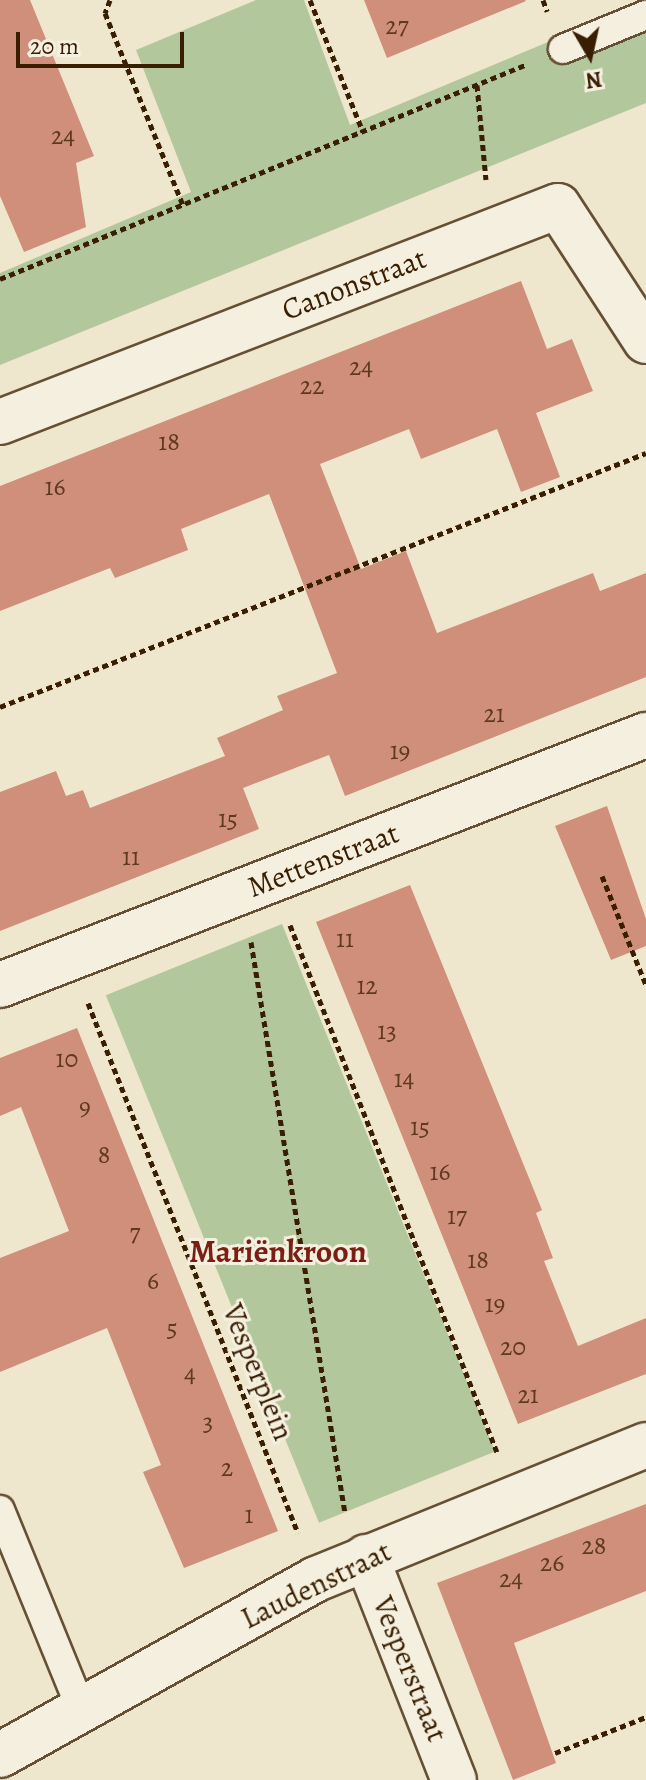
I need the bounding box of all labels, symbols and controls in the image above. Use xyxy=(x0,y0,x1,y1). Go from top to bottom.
house number: 27 xyxy=(385,10,409,42)
scale bar xyxy=(20,16,188,66)
north arrow xyxy=(550,16,630,96)
text: 20 m xyxy=(30,30,79,62)
text: N xyxy=(583,64,604,96)
house number: 24 xyxy=(51,120,75,152)
street label: Canonstraat xyxy=(277,240,431,328)
house number: 24 xyxy=(349,351,373,383)
house number: 22 xyxy=(300,370,324,402)
house number: 18 xyxy=(158,426,180,458)
house number: 16 xyxy=(45,471,65,503)
house number: 21 xyxy=(483,698,505,730)
house number: 19 xyxy=(390,735,410,767)
house number: 15 xyxy=(218,803,238,835)
street label: Mettenstraat xyxy=(242,815,404,905)
house number: 11 xyxy=(122,841,140,873)
house number: 11 xyxy=(336,923,354,955)
house number: 12 xyxy=(356,970,378,1002)
house number: 13 xyxy=(377,1015,397,1047)
house number: 10 xyxy=(56,1043,78,1075)
house number: 14 xyxy=(394,1063,414,1095)
house number: 9 xyxy=(79,1091,91,1123)
house number: 15 xyxy=(410,1111,430,1143)
house number: 8 xyxy=(98,1139,110,1171)
house number: 16 xyxy=(430,1156,450,1188)
house number: 17 xyxy=(447,1200,467,1232)
house number: 7 xyxy=(130,1217,140,1249)
district label: Mariënkroon xyxy=(189,1232,367,1270)
house number: 18 xyxy=(467,1244,489,1276)
house number: 6 xyxy=(147,1265,159,1297)
house number: 19 xyxy=(485,1288,505,1320)
street label: Vesperplein xyxy=(214,1299,302,1445)
house number: 5 xyxy=(166,1312,178,1344)
house number: 20 xyxy=(500,1331,526,1363)
house number: 4 xyxy=(184,1358,196,1390)
house number: 21 xyxy=(517,1379,539,1411)
house number: 3 xyxy=(203,1406,213,1438)
house number: 2 xyxy=(221,1452,233,1484)
house number: 1 xyxy=(245,1499,253,1531)
house number: 28 xyxy=(582,1530,606,1562)
street label: Laudenstraat xyxy=(235,1533,397,1637)
house number: 26 xyxy=(540,1547,564,1579)
house number: 24 xyxy=(499,1563,523,1595)
street label: Vesperstraat xyxy=(365,1591,455,1747)

